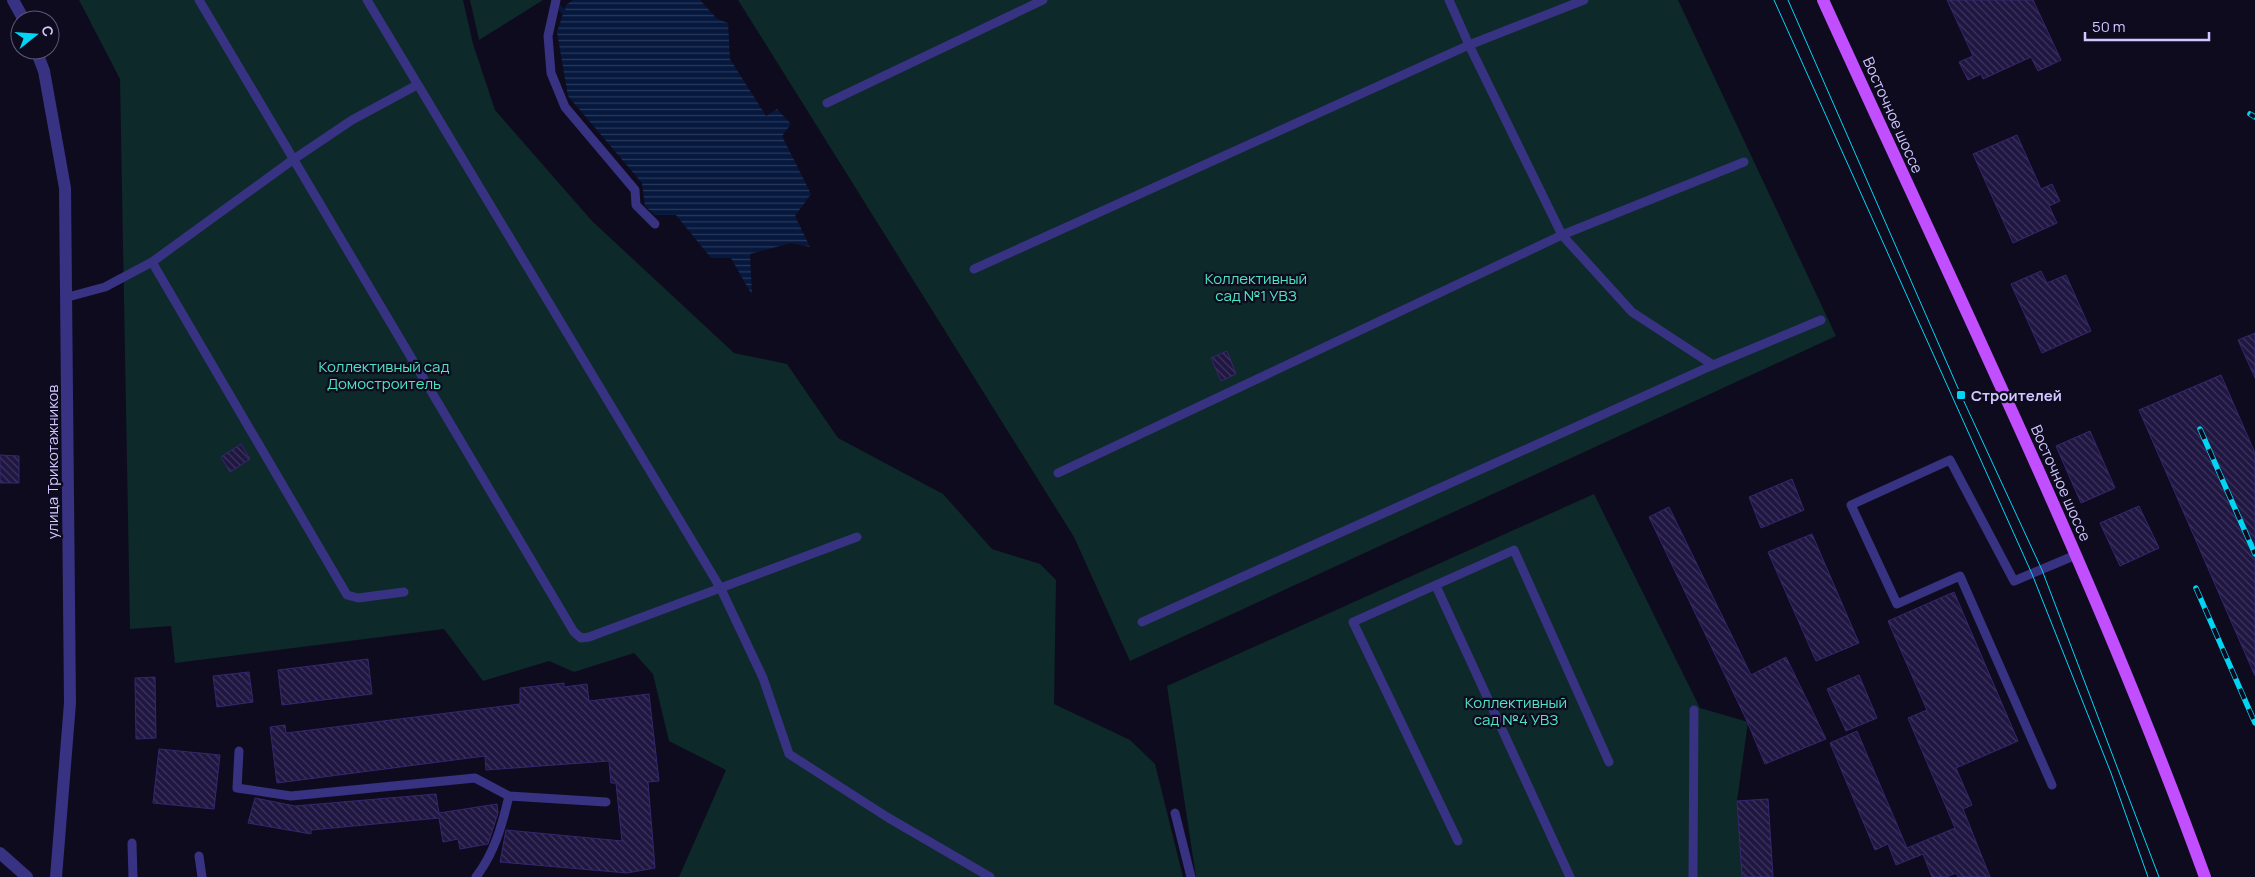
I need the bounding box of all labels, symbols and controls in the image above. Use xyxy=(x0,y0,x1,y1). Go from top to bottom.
north arrow xyxy=(10,10,60,60)
scale bar xyxy=(2085,10,2209,42)
text: 50 m xyxy=(2092,16,2126,37)
text: С xyxy=(37,23,59,39)
street label: Восточное шоссе xyxy=(1858,53,1928,177)
park label: Коллективный сад №1 УВЗ xyxy=(1205,268,1307,306)
park label: Коллективный сад Домостроитель xyxy=(319,356,449,394)
street label: улица Трикотажников xyxy=(42,385,63,539)
place label: Строителей xyxy=(1971,385,2062,406)
marker: Строителей xyxy=(1955,389,1967,401)
street label: Восточное шоссе xyxy=(2026,421,2096,545)
park label: Коллективный сад №4 УВЗ xyxy=(1465,692,1567,730)

